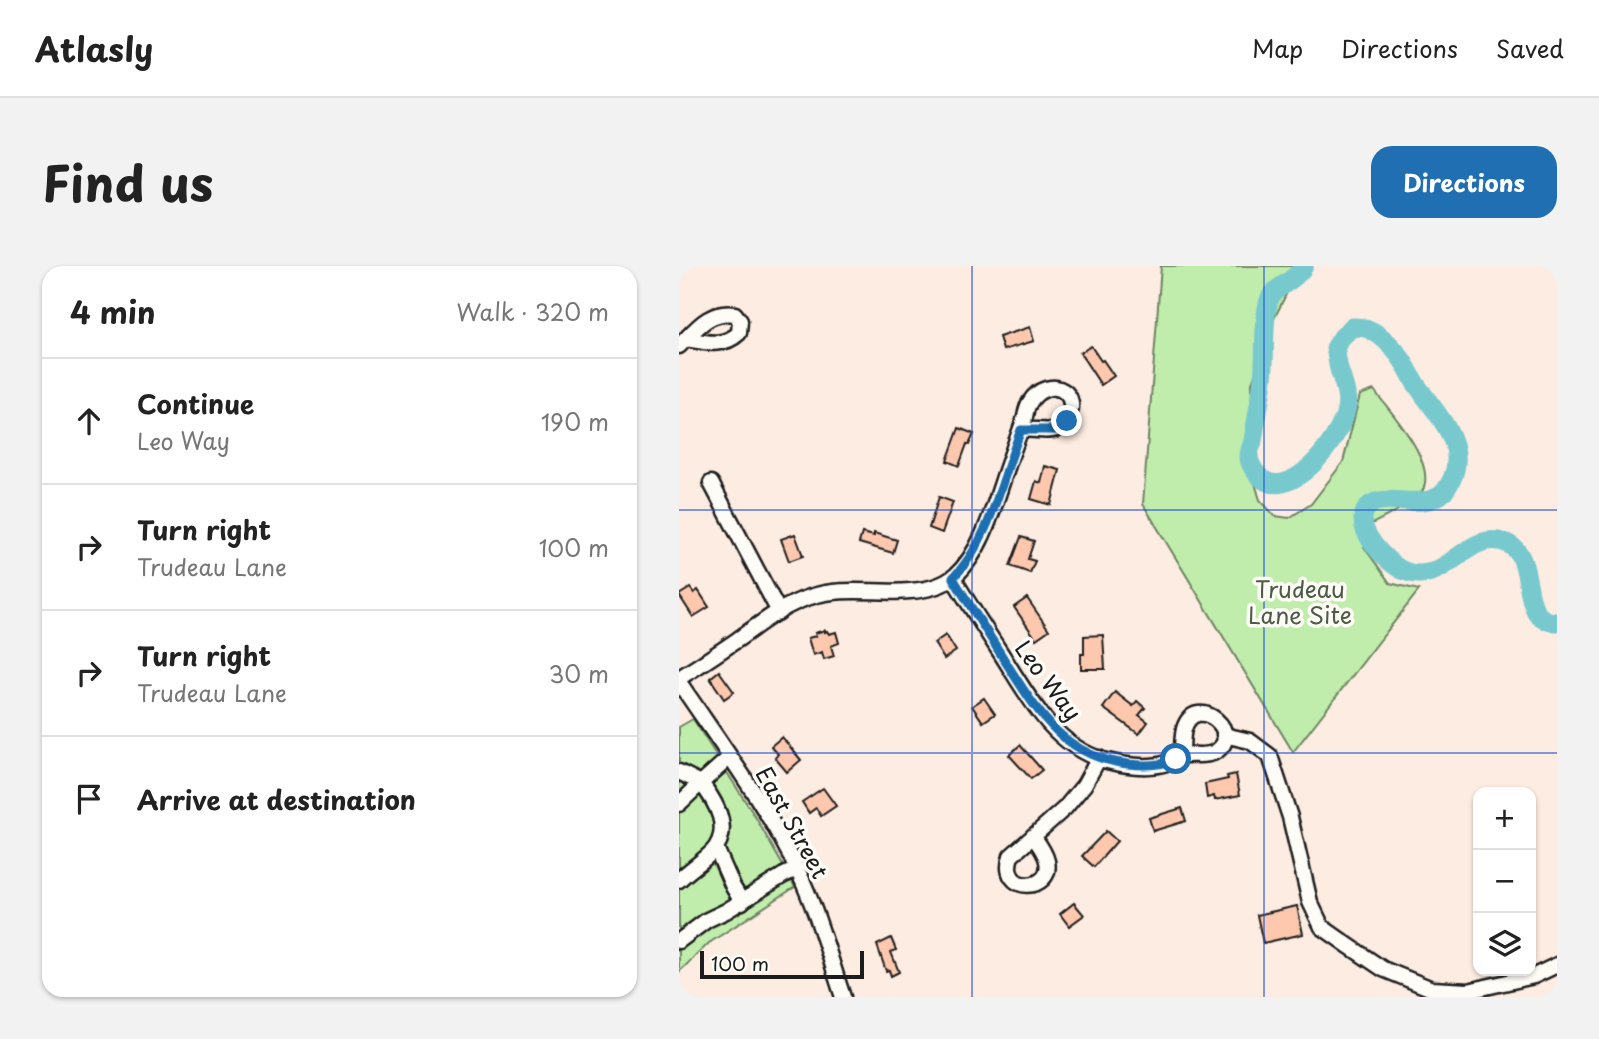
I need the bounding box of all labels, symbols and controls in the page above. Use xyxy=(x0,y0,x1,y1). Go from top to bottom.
text: Atlasly xyxy=(35,23,153,73)
text: Map xyxy=(1252,30,1303,66)
text: Directions xyxy=(1341,30,1458,66)
text: Saved xyxy=(1496,30,1564,66)
text: Find us xyxy=(42,145,213,219)
button: Directions xyxy=(1371,146,1557,218)
text: 4 min xyxy=(70,289,156,334)
text: Walk · 320 m xyxy=(456,294,609,329)
text: Continue xyxy=(137,384,254,423)
icon: ahead xyxy=(70,402,108,440)
text: 190 m xyxy=(541,404,609,439)
route end xyxy=(1051,405,1082,436)
text: Leo Way xyxy=(137,423,230,458)
text: Turn right xyxy=(137,510,271,549)
icon: right xyxy=(70,528,108,566)
text: 100 m xyxy=(539,530,609,565)
text: Trudeau Lane xyxy=(137,549,287,584)
park label: Trudeau Lane Site xyxy=(1248,571,1352,632)
street label: Leo Way xyxy=(1007,632,1091,728)
text: Turn right xyxy=(137,636,271,675)
icon: right xyxy=(70,654,108,692)
text: 30 m xyxy=(548,656,609,691)
text: Trudeau Lane xyxy=(137,675,287,710)
route start xyxy=(1160,743,1191,774)
street label: East Street xyxy=(748,760,838,884)
icon: arrive xyxy=(70,780,108,818)
text: Arrive at destination xyxy=(137,780,416,819)
map controls xyxy=(1473,787,1536,976)
button: + xyxy=(1473,787,1536,850)
button: − xyxy=(1473,850,1536,913)
button: layers xyxy=(1473,913,1536,976)
scale bar xyxy=(700,948,865,980)
text: 100 m xyxy=(711,949,769,977)

